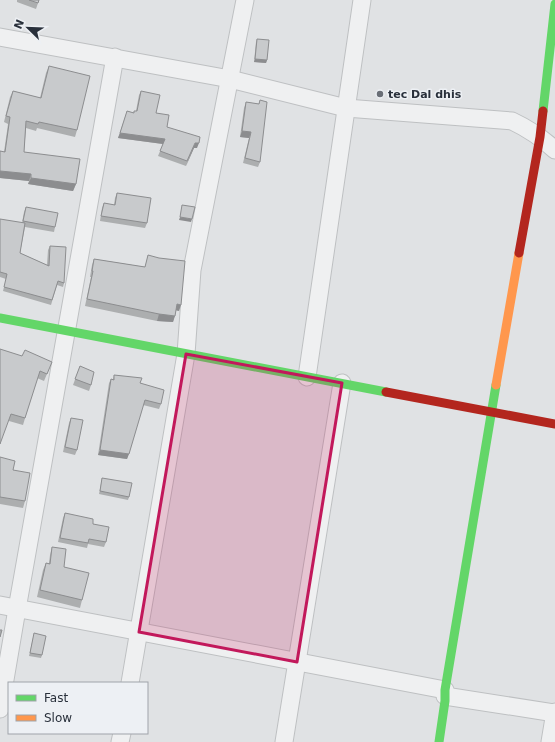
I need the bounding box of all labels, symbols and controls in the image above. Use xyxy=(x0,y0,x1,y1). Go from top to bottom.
north arrow xyxy=(8,8,48,48)
text: N xyxy=(11,18,27,31)
place label: tec Dal dhis xyxy=(388,88,462,101)
marker: tec Dal dhis xyxy=(375,89,385,99)
legend xyxy=(8,682,148,734)
text: Fast xyxy=(44,691,68,705)
text: Slow xyxy=(44,711,72,725)

